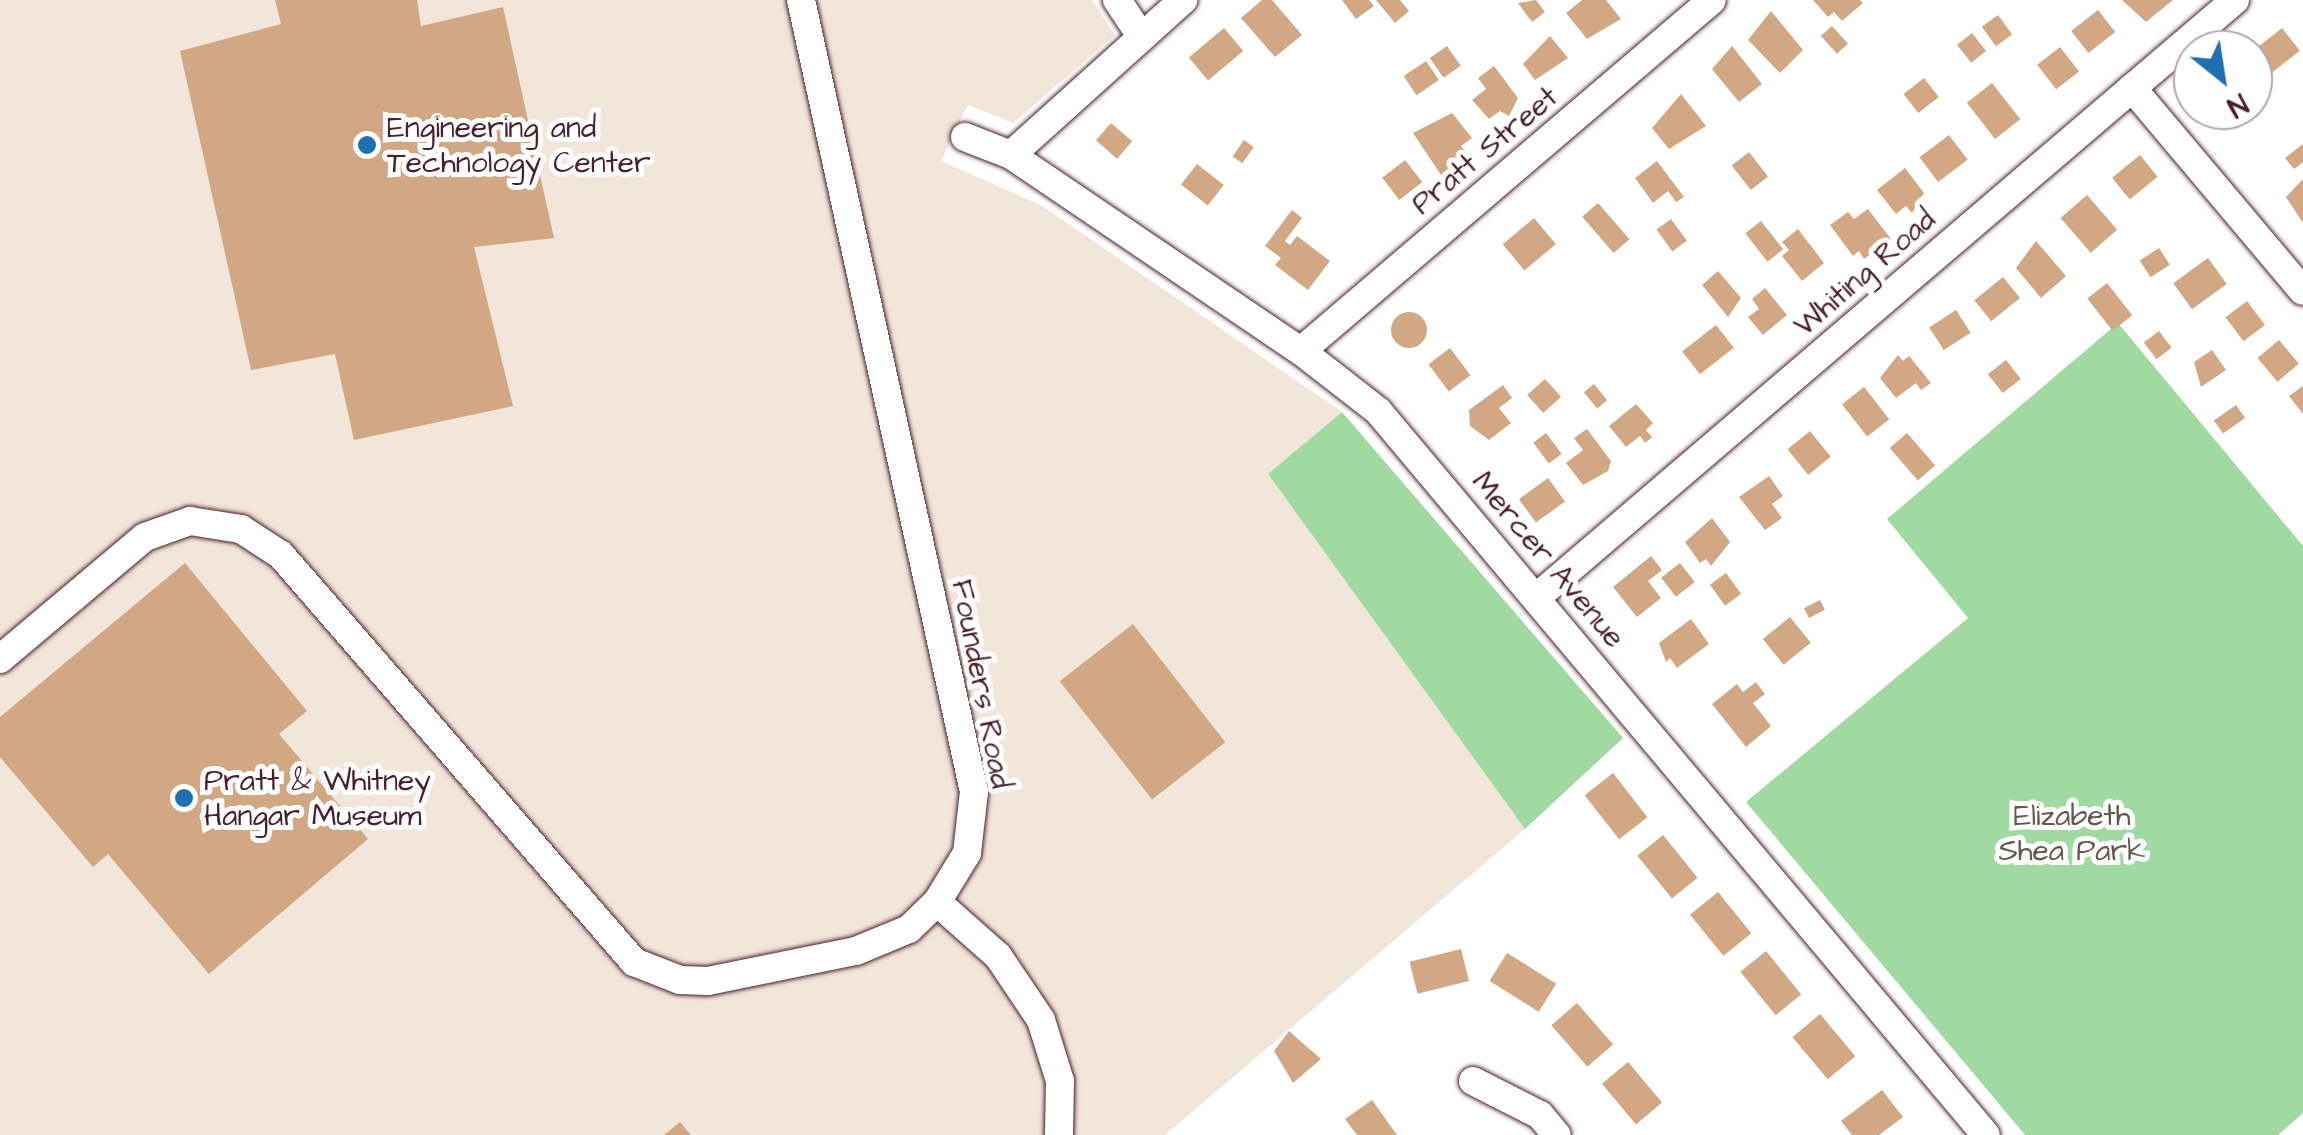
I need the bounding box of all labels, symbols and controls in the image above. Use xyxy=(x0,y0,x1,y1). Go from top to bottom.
north arrow xyxy=(2173,30,2273,130)
street label: Pratt Street xyxy=(1405,79,1565,223)
text: N xyxy=(2220,83,2255,126)
place label: Engineering and Technology Center xyxy=(387,110,651,180)
marker: Engineering and Technology Center xyxy=(356,134,378,156)
street label: Whiting Road xyxy=(1787,202,1943,344)
street label: Mercer Avenue xyxy=(1464,465,1632,655)
street label: Founders Road xyxy=(943,577,1019,791)
place label: Pratt & Whitney Hangar Museum xyxy=(204,763,431,834)
marker: Pratt & Whitney Hangar Museum xyxy=(173,787,195,809)
park label: Elizabeth Shea Park xyxy=(1998,798,2146,868)

